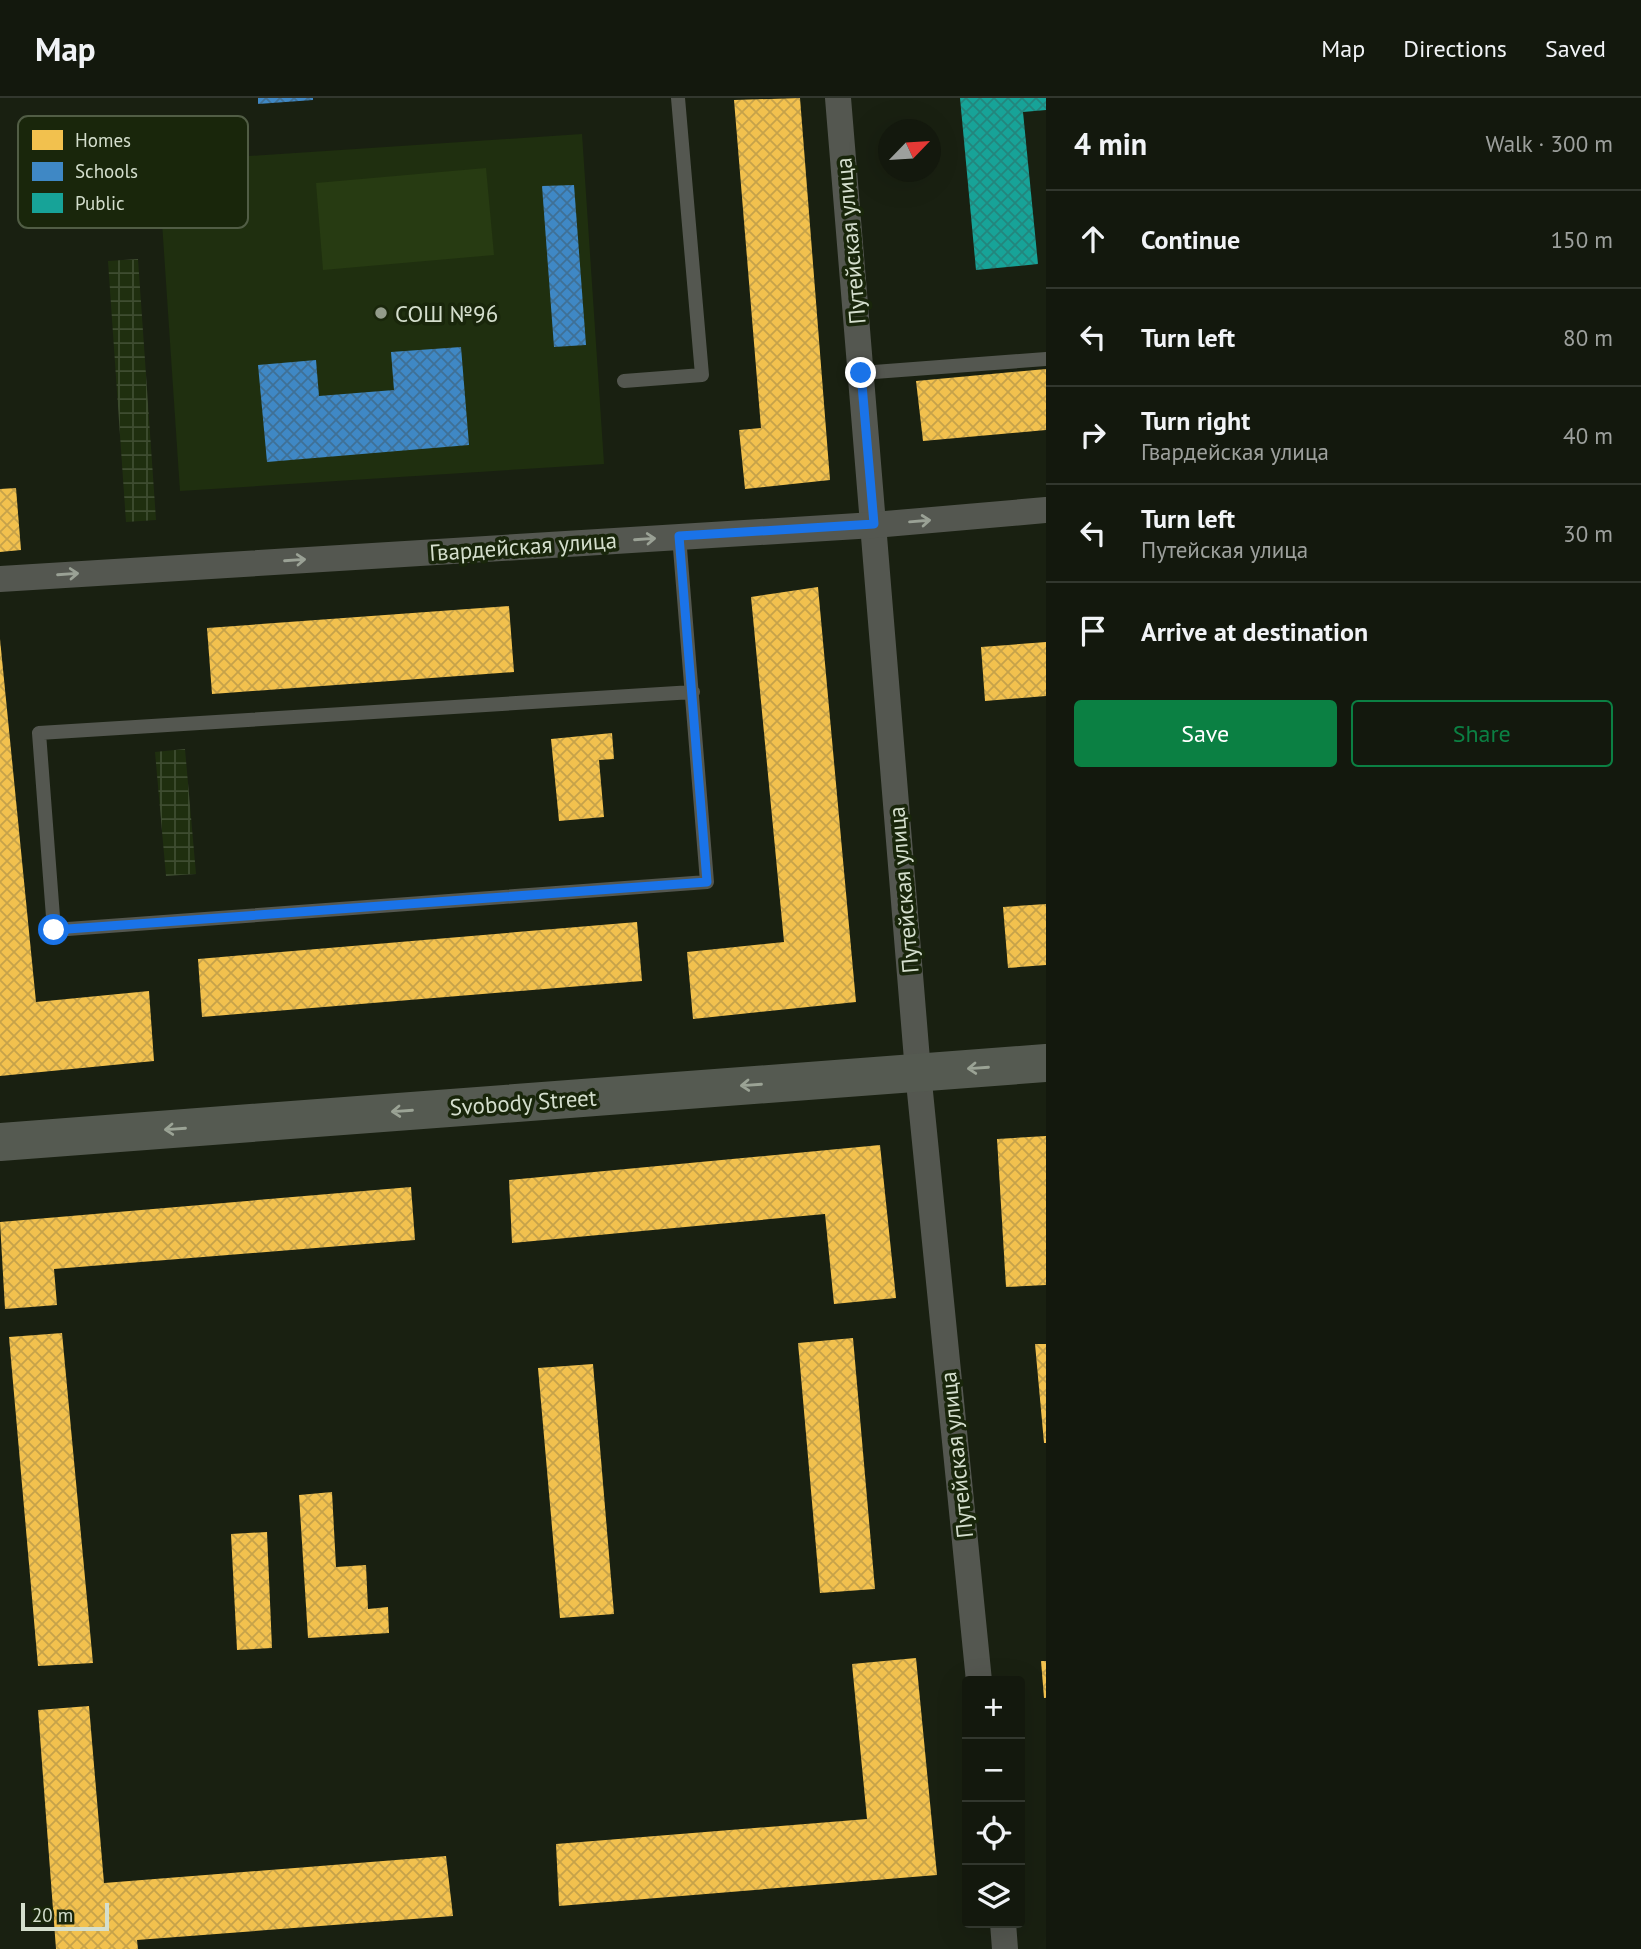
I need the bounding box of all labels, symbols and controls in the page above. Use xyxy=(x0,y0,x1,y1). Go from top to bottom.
text: Map xyxy=(35,27,96,70)
text: Map xyxy=(1321,33,1365,64)
text: Directions xyxy=(1403,33,1507,64)
text: Saved xyxy=(1545,33,1606,64)
legend xyxy=(18,116,248,228)
north arrow xyxy=(878,119,941,182)
text: 4 min xyxy=(1074,124,1147,163)
text: Homes xyxy=(75,128,131,152)
text: Walk · 300 m xyxy=(1486,129,1613,158)
street label: Путейская улица xyxy=(828,156,872,326)
text: Schools xyxy=(75,159,138,183)
text: Public xyxy=(75,191,125,215)
icon: ahead xyxy=(1074,220,1112,258)
text: Continue xyxy=(1141,223,1240,256)
text: 150 m xyxy=(1551,225,1613,254)
place label: СОШ №96 xyxy=(395,299,498,328)
marker: СОШ №96 xyxy=(373,305,389,321)
icon: left xyxy=(1074,318,1112,356)
text: Turn left xyxy=(1141,321,1235,354)
text: 80 m xyxy=(1563,323,1613,352)
route end xyxy=(845,357,876,388)
text: Turn right xyxy=(1141,404,1250,437)
icon: right xyxy=(1074,416,1112,454)
text: 40 m xyxy=(1563,421,1613,450)
text: Гвардейская улица xyxy=(1141,437,1329,466)
text: Turn left xyxy=(1141,502,1235,535)
one-way arrow xyxy=(909,514,931,527)
icon: left xyxy=(1074,514,1112,552)
text: 30 m xyxy=(1563,519,1613,548)
street label: Гвардейская улица xyxy=(428,525,618,567)
one-way arrow xyxy=(633,532,656,545)
text: Путейская улица xyxy=(1141,535,1308,564)
one-way arrow xyxy=(283,554,306,567)
one-way arrow xyxy=(56,568,79,581)
icon: arrive xyxy=(1074,612,1112,650)
text: Arrive at destination xyxy=(1141,615,1368,648)
button: Save xyxy=(1074,700,1337,767)
button: Share xyxy=(1351,700,1613,767)
street label: Путейская улица xyxy=(881,805,925,975)
route start xyxy=(38,914,69,945)
one-way arrow xyxy=(967,1062,990,1075)
one-way arrow xyxy=(740,1079,763,1092)
street label: Svobody Street xyxy=(449,1082,598,1122)
one-way arrow xyxy=(391,1105,414,1118)
one-way arrow xyxy=(164,1123,187,1136)
street label: Путейская улица xyxy=(933,1370,979,1540)
map controls xyxy=(962,1676,1025,1928)
button: + xyxy=(962,1676,1025,1739)
button: − xyxy=(962,1739,1025,1802)
button: locate xyxy=(962,1802,1025,1865)
button: layers xyxy=(962,1865,1025,1928)
scale bar xyxy=(21,1900,108,1932)
text: 20 m xyxy=(32,1903,73,1927)

